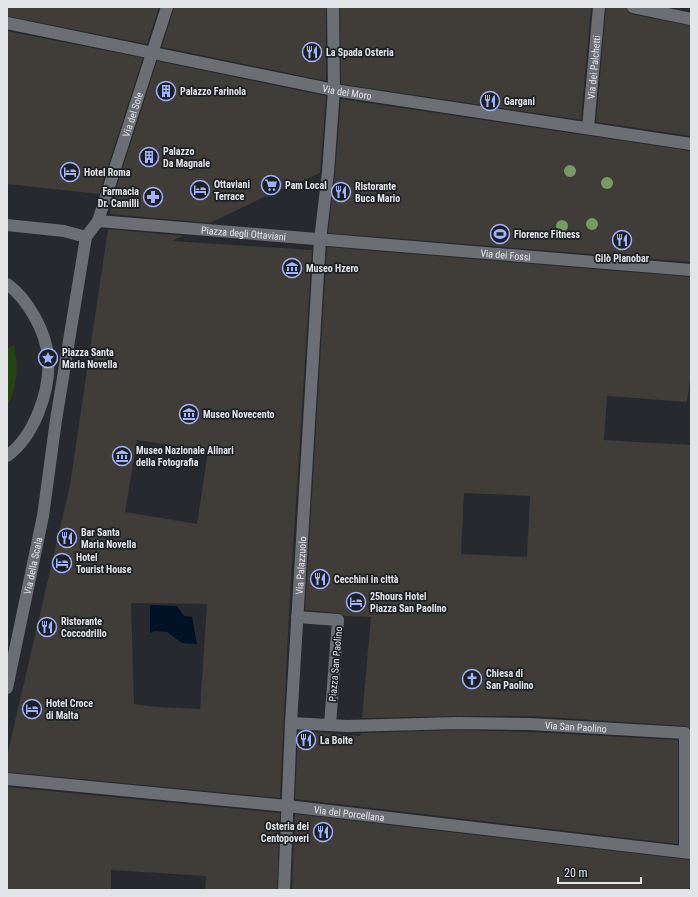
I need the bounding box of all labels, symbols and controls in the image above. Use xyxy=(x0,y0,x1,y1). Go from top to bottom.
street label: Via dei Palchetti xyxy=(586,35,602,100)
restaurant icon: La Spada Osteria xyxy=(301,41,323,63)
place label: La Spada Osteria xyxy=(326,47,394,58)
building icon: Palazzo Farinola xyxy=(155,80,177,102)
street label: Via del Moro xyxy=(321,83,372,102)
place label: Palazzo Farinola xyxy=(180,86,246,97)
restaurant icon: Gargani xyxy=(479,90,501,112)
street label: Via del Sole xyxy=(120,91,145,138)
place label: Gargani xyxy=(504,96,535,107)
building icon: Palazzo Da Magnale xyxy=(138,146,160,168)
place label: Palazzo Da Magnale xyxy=(163,146,210,169)
hotel icon: Hotel Roma xyxy=(59,161,81,183)
place label: Hotel Roma xyxy=(84,167,131,178)
supermarket icon: Pam Local xyxy=(260,174,282,196)
hotel icon: Ottaviani Terrace xyxy=(189,179,211,201)
place label: Ottaviani Terrace xyxy=(214,179,250,202)
place label: Pam Local xyxy=(285,180,327,191)
restaurant icon: Ristorante Buca Mario xyxy=(330,181,352,203)
place label: Ristorante Buca Mario xyxy=(355,181,400,204)
place label: Farmacia Dr. Camilli xyxy=(98,186,139,209)
pharmacy icon: Farmacia Dr. Camilli xyxy=(142,186,164,208)
sports icon: Florence Fitness xyxy=(489,223,511,245)
street label: Piazza degli Ottaviani xyxy=(201,225,286,243)
place label: Florence Fitness xyxy=(514,229,580,240)
restaurant icon: Gilò Pianobar xyxy=(611,229,633,251)
street label: Via dei Fossi xyxy=(480,248,531,263)
place label: Gilò Pianobar xyxy=(595,253,650,264)
museum icon: Museo Hzero xyxy=(281,257,303,279)
place label: Museo Hzero xyxy=(306,263,359,274)
place icon: Piazza Santa Maria Novella xyxy=(37,347,59,369)
place label: Piazza Santa Maria Novella xyxy=(62,347,117,370)
museum icon: Museo Novecento xyxy=(178,403,200,425)
place label: Museo Novecento xyxy=(203,409,275,420)
museum icon: Museo Nazionale Alinari della Fotografia xyxy=(111,445,133,467)
place label: Museo Nazionale Alinari della Fotografia xyxy=(136,445,234,468)
restaurant icon: Bar Santa Maria Novella xyxy=(56,527,78,549)
place label: Bar Santa Maria Novella xyxy=(81,527,136,550)
street label: Via della Scala xyxy=(22,536,44,595)
street label: Via Palazzuolo xyxy=(294,536,308,595)
hotel icon: Hotel Tourist House xyxy=(51,552,73,574)
place label: Hotel Tourist House xyxy=(76,552,132,575)
restaurant icon: Cecchini in città xyxy=(309,568,331,590)
place label: Cecchini in città xyxy=(334,574,399,585)
hotel icon: 25hours Hotel Piazza San Paolino xyxy=(345,591,367,613)
place label: 25hours Hotel Piazza San Paolino xyxy=(370,591,447,614)
restaurant icon: Ristorante Coccodrillo xyxy=(36,616,58,638)
place label: Ristorante Coccodrillo xyxy=(61,616,107,639)
street label: Piazza San Paolino xyxy=(327,626,344,702)
church icon: Chiesa di San Paolino xyxy=(461,668,483,690)
place label: Chiesa di San Paolino xyxy=(486,668,534,691)
hotel icon: Hotel Croce di Malta xyxy=(21,698,43,720)
place label: Hotel Croce di Malta xyxy=(46,698,93,721)
street label: Via San Paolino xyxy=(545,720,607,734)
restaurant icon: La Boite xyxy=(295,729,317,751)
place label: La Boite xyxy=(320,735,353,746)
street label: Via del Porcellana xyxy=(313,804,385,823)
place label: Osteria dei Centopoveri xyxy=(261,821,309,844)
restaurant icon: Osteria dei Centopoveri xyxy=(312,821,334,843)
scale bar xyxy=(558,859,641,885)
text: 20 m xyxy=(564,866,588,880)

